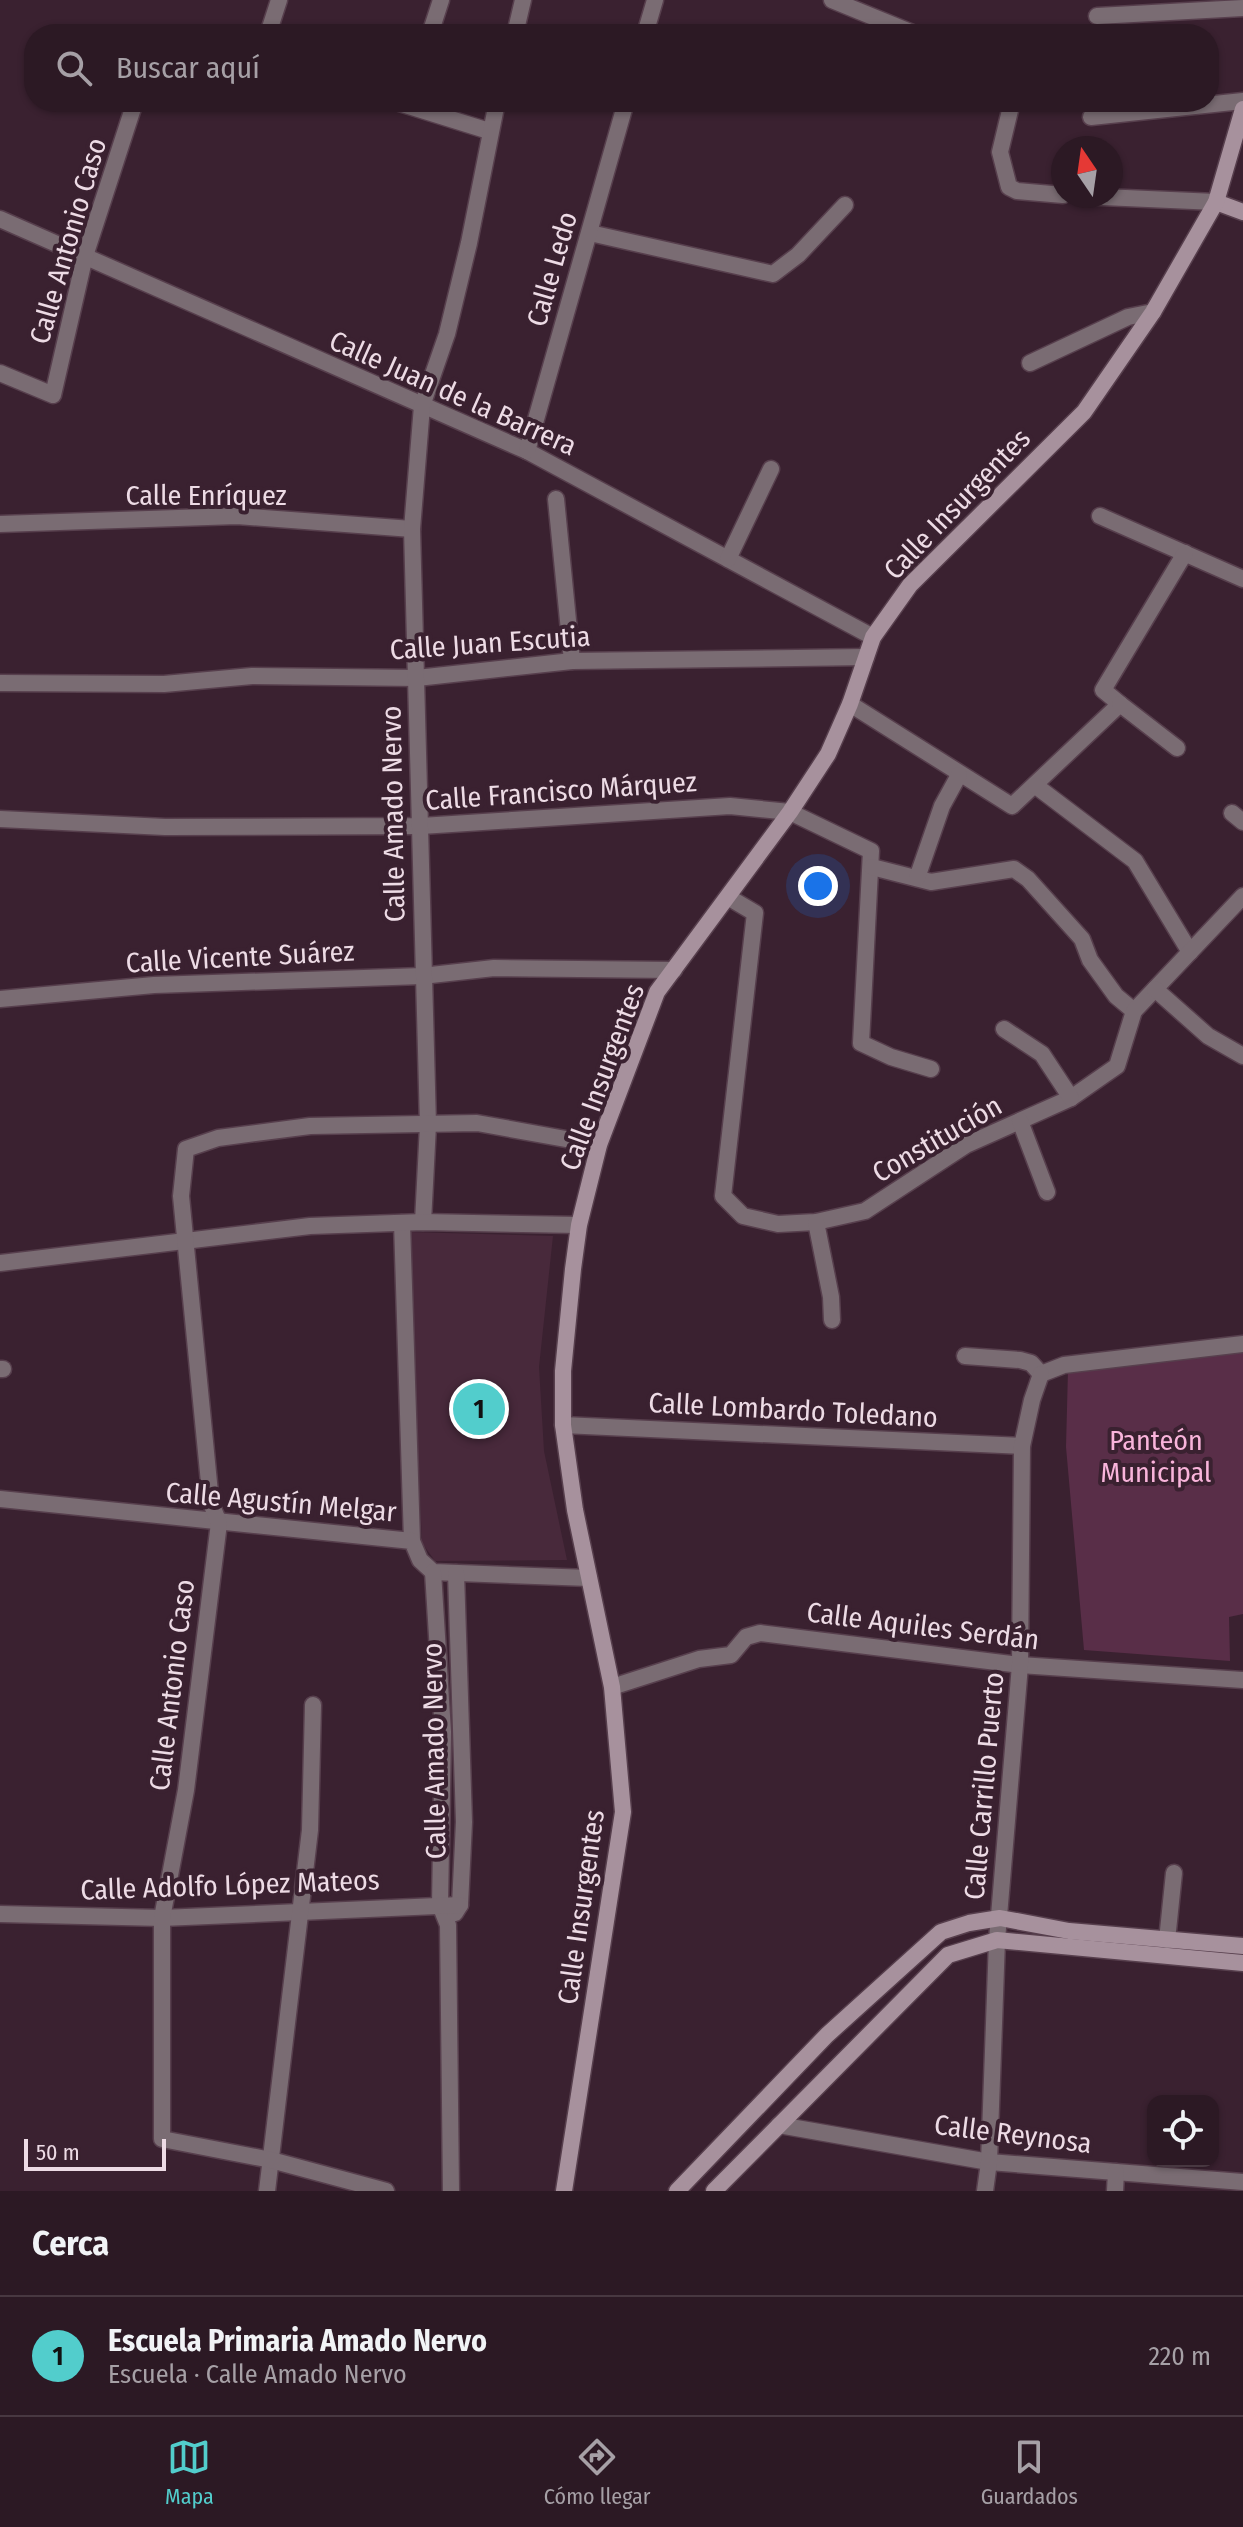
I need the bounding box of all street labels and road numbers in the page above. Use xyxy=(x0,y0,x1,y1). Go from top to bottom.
street label: Calle Antonio Caso xyxy=(23,134,113,348)
street label: Calle Ledo xyxy=(520,208,584,330)
street label: Calle Juan de la Barrera xyxy=(324,324,582,462)
street label: Calle Insurgentes xyxy=(877,422,1037,586)
street label: Calle Enríquez xyxy=(125,479,287,512)
street label: Calle Juan Escutia xyxy=(389,620,591,666)
street label: Calle Amado Nervo xyxy=(375,706,411,922)
street label: Calle Francisco Márquez xyxy=(424,765,698,817)
street label: Calle Vicente Suárez xyxy=(125,935,355,979)
street label: Calle Insurgentes xyxy=(553,979,651,1175)
street label: Constitución xyxy=(867,1089,1007,1189)
street label: Calle Lombardo Toledano xyxy=(648,1386,938,1434)
street label: Calle Agustín Melgar xyxy=(164,1475,398,1529)
street label: Calle Antonio Caso xyxy=(143,1577,201,1793)
street label: Calle Aquiles Serdán xyxy=(805,1595,1041,1657)
street label: Calle Amado Nervo xyxy=(416,1643,452,1859)
street label: Calle Carrillo Puerto xyxy=(958,1671,1010,1901)
street label: Calle Insurgentes xyxy=(551,1807,611,2007)
street label: Calle Adolfo López Mateos xyxy=(80,1863,380,1907)
street label: Calle Reynosa xyxy=(932,2108,1094,2160)

